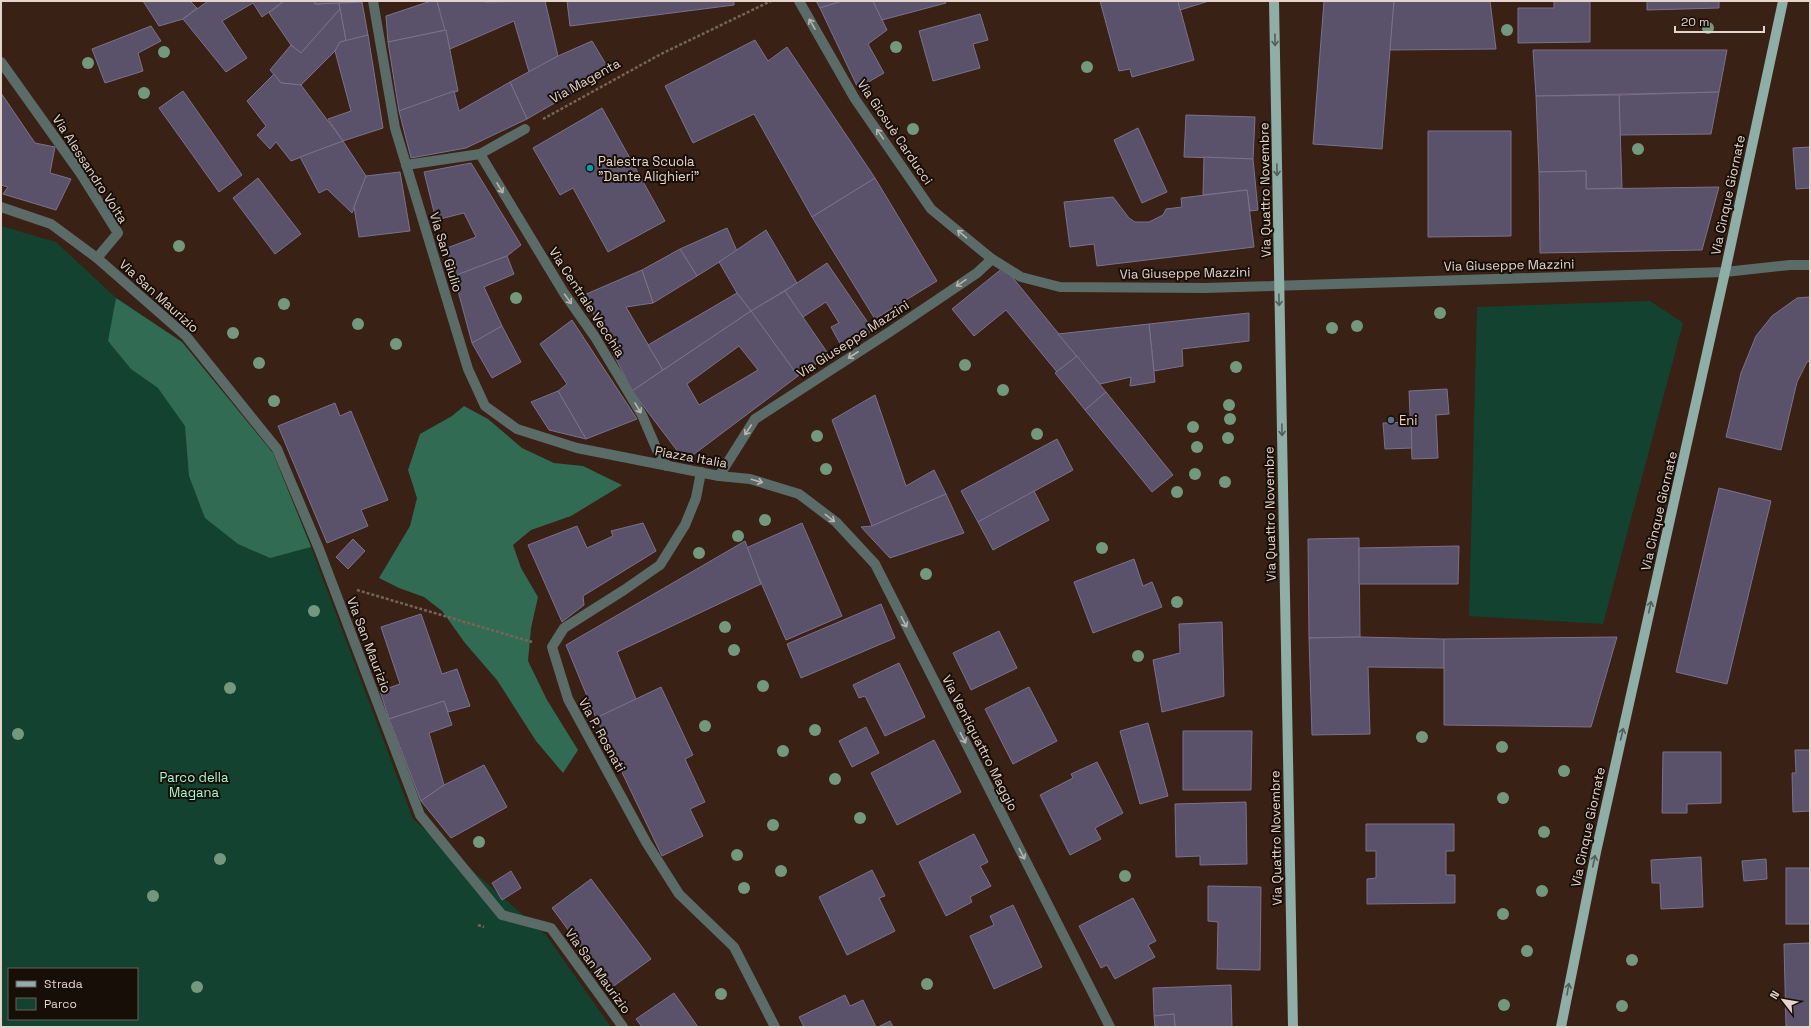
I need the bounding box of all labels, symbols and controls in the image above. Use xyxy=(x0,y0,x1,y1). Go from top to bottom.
scale bar xyxy=(1675,8,1764,34)
text: 20 m xyxy=(1681,14,1709,30)
one-way arrow xyxy=(808,18,816,30)
one-way arrow xyxy=(1271,33,1279,46)
street label: Via Magenta xyxy=(547,54,624,107)
street label: Via Giosuè Carducci xyxy=(853,76,937,188)
street label: Via Alessandro Volta xyxy=(48,111,132,227)
street label: Via Quattro Novembre xyxy=(1255,122,1275,258)
one-way arrow xyxy=(876,129,884,140)
street label: Via Cinque Giornate xyxy=(1707,134,1749,256)
place label: Palestra Scuola "Dante Alighieri" xyxy=(598,153,699,185)
marker: Palestra Scuola "Dante Alighieri" xyxy=(585,163,595,173)
one-way arrow xyxy=(1274,163,1281,176)
one-way arrow xyxy=(496,182,504,193)
street label: Via San Giulio xyxy=(426,210,466,294)
one-way arrow xyxy=(956,230,967,239)
street label: Via Centrale Vecchia xyxy=(545,244,629,361)
street label: Via Giuseppe Mazzini xyxy=(1444,255,1574,275)
street label: Via San Maurizio xyxy=(116,256,202,336)
street label: Via Giuseppe Mazzini xyxy=(1120,263,1250,283)
one-way arrow xyxy=(956,279,967,287)
one-way arrow xyxy=(564,293,572,304)
one-way arrow xyxy=(1276,293,1283,306)
street label: Via Giuseppe Mazzini xyxy=(794,296,912,382)
one-way arrow xyxy=(847,352,859,360)
one-way arrow xyxy=(634,402,642,413)
place label: Eni xyxy=(1399,412,1417,429)
marker: Eni xyxy=(1386,415,1396,425)
one-way arrow xyxy=(1278,423,1286,436)
one-way arrow xyxy=(744,425,752,436)
street label: Piazza Italia xyxy=(653,442,729,472)
street label: Via Quattro Novembre xyxy=(1260,446,1280,582)
street label: Via Cinque Giornate xyxy=(1637,450,1681,572)
one-way arrow xyxy=(750,478,763,485)
one-way arrow xyxy=(824,513,835,522)
street label: Via San Maurizio xyxy=(343,595,395,695)
one-way arrow xyxy=(1647,601,1655,614)
one-way arrow xyxy=(901,616,908,628)
street label: Via Ventiquattro Maggio xyxy=(938,672,1022,814)
street label: Via P. Rosnati xyxy=(575,695,629,775)
one-way arrow xyxy=(1619,728,1626,741)
one-way arrow xyxy=(960,732,967,744)
street label: Via Cinque Giornate xyxy=(1567,766,1609,888)
park label: Parco della Magana xyxy=(160,769,229,801)
street label: Via Quattro Novembre xyxy=(1266,770,1286,906)
one-way arrow xyxy=(1019,848,1026,860)
one-way arrow xyxy=(1590,855,1598,868)
street label: Via San Maurizio xyxy=(561,925,635,1017)
legend xyxy=(8,968,138,1020)
text: Strada xyxy=(44,976,83,992)
north arrow xyxy=(1763,980,1803,1020)
one-way arrow xyxy=(1565,983,1573,996)
text: N xyxy=(1767,988,1782,1002)
text: Parco xyxy=(44,996,77,1012)

